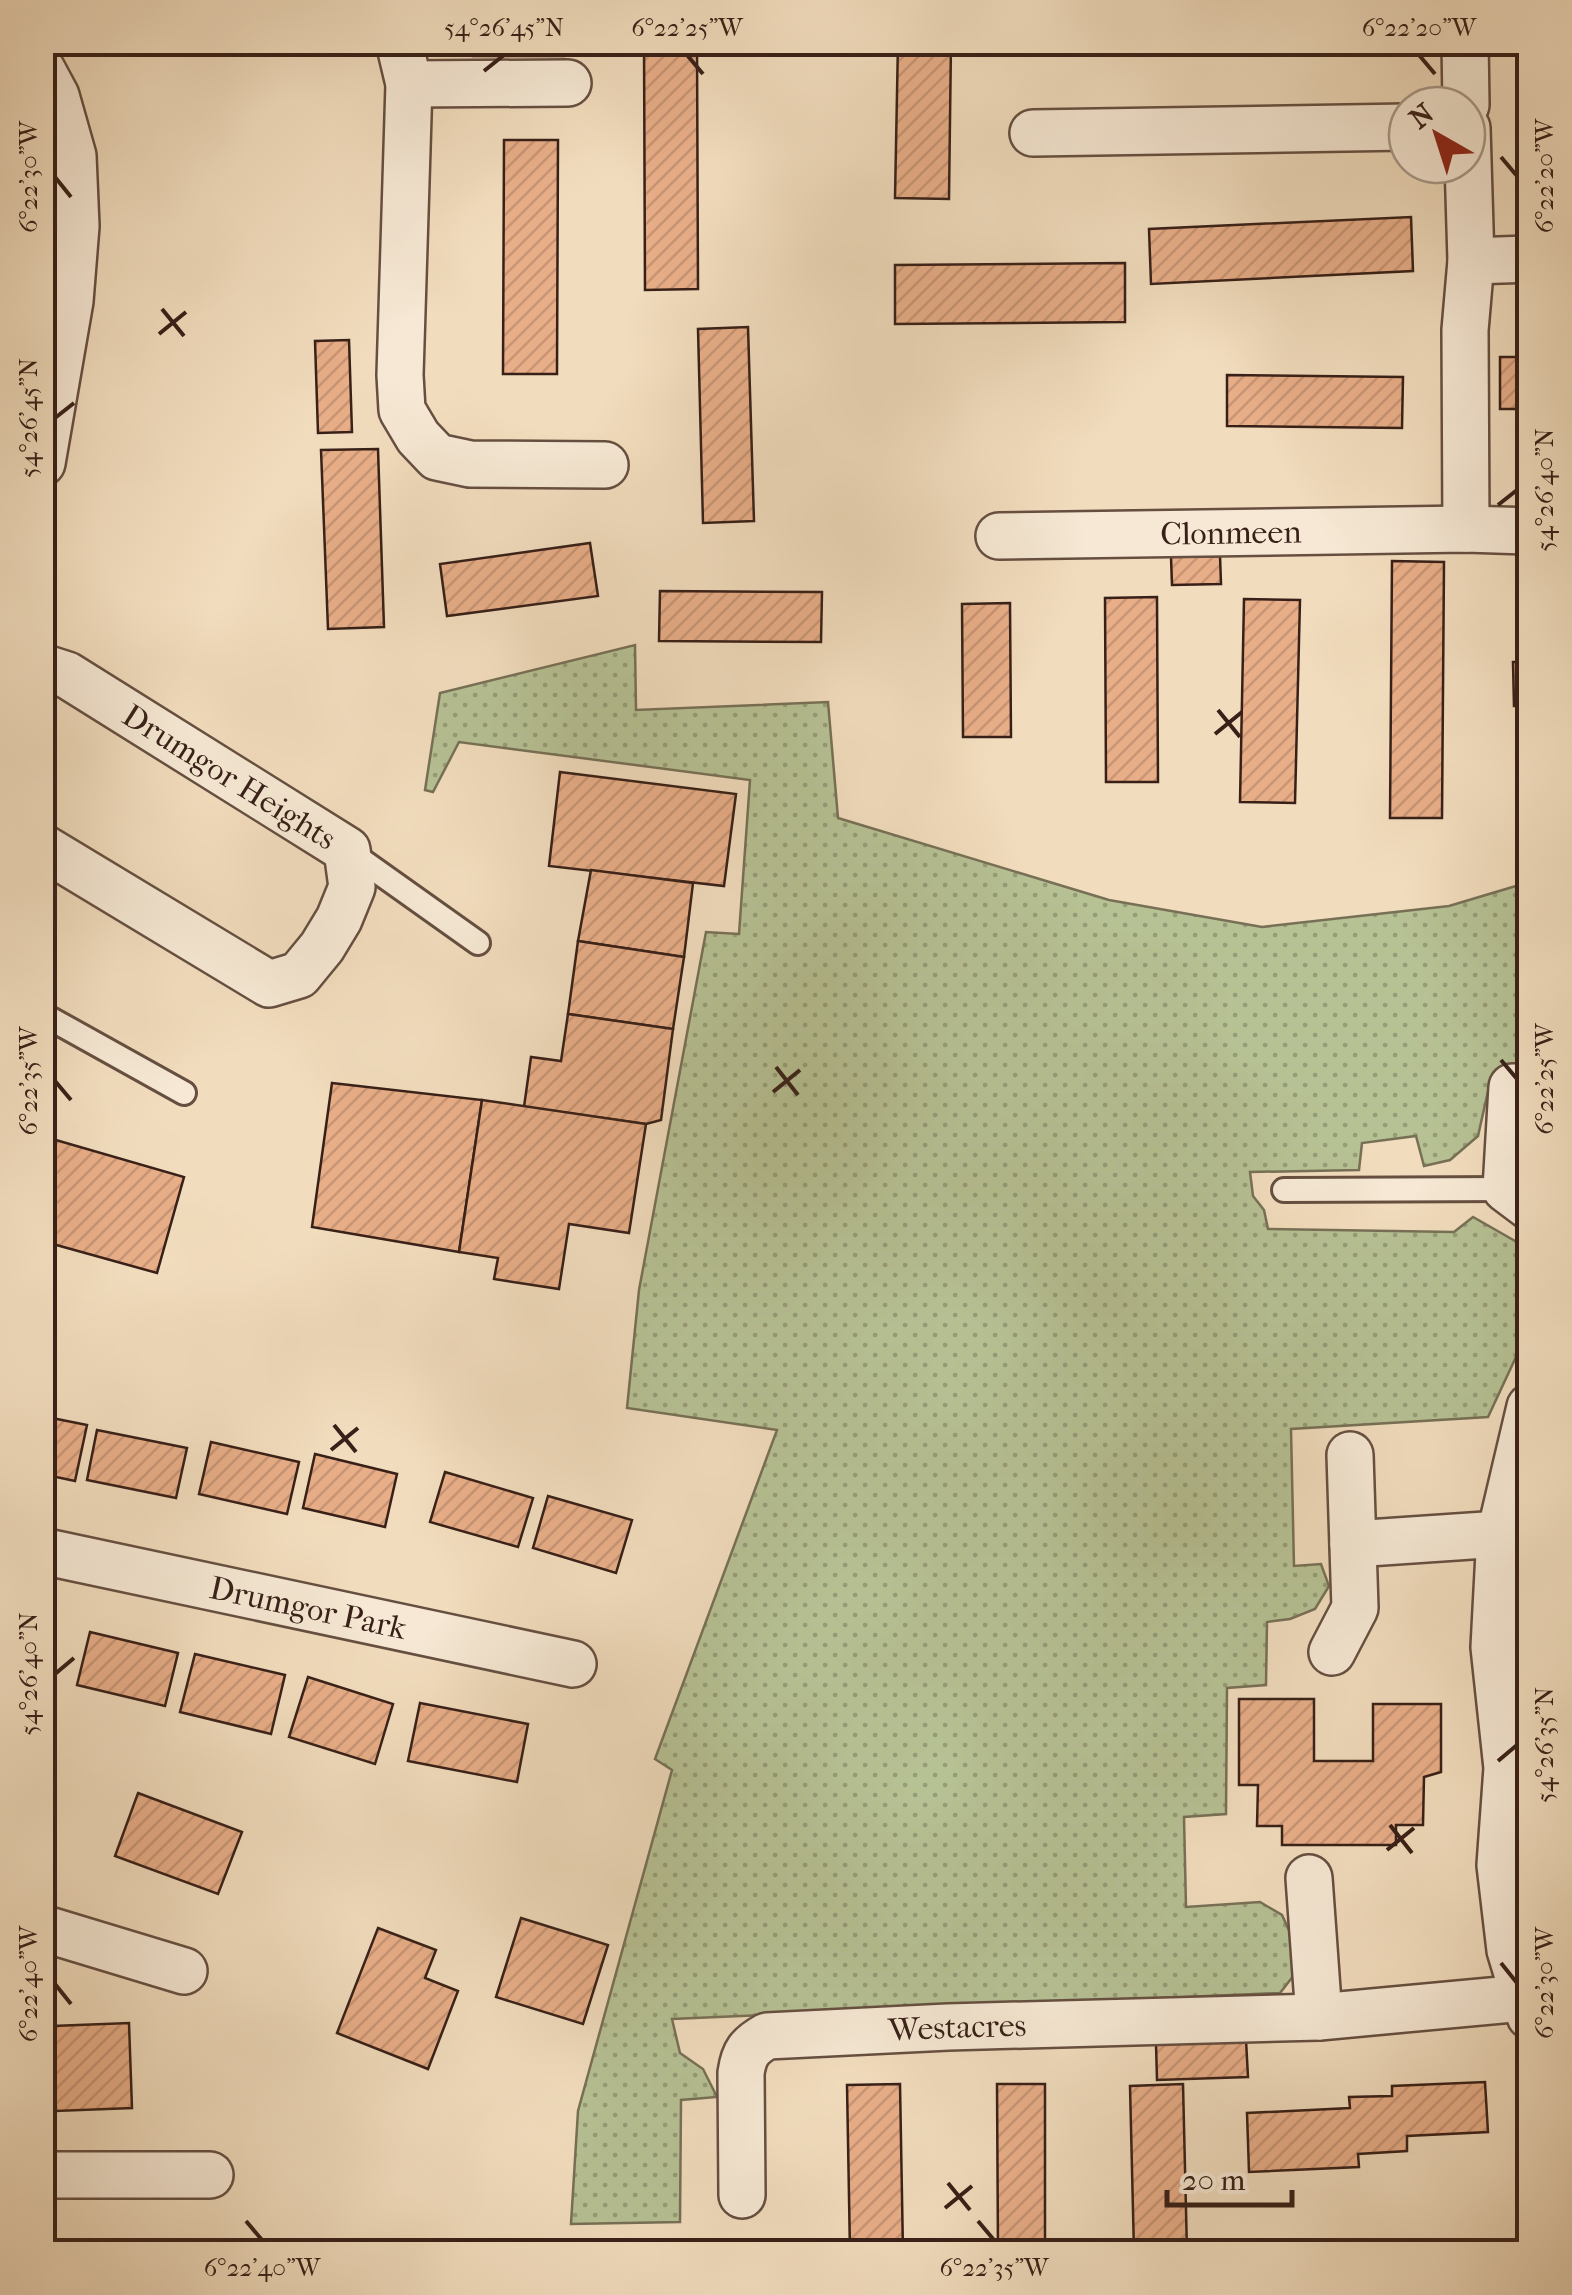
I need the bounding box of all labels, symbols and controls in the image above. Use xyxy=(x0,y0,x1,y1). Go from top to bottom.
text: 54°26'45"N xyxy=(444,13,564,42)
text: 6°22'25"W xyxy=(631,13,744,42)
text: 6°22'20"W xyxy=(1362,13,1478,42)
north arrow xyxy=(1387,85,1487,185)
text: N xyxy=(1403,96,1441,135)
text: 6°22'20"W xyxy=(1530,117,1559,233)
text: 6°22'30"W xyxy=(14,120,43,233)
text: 54°26'45"N xyxy=(14,358,43,478)
text: 54°26'40"N xyxy=(1530,428,1559,552)
street label: Clonmeen xyxy=(1160,513,1302,553)
street label: Drumgor Heights xyxy=(116,697,343,858)
text: 6°22'25"W xyxy=(1530,1022,1559,1135)
text: 6°22'35"W xyxy=(14,1025,43,1136)
street label: Drumgor Park xyxy=(206,1569,410,1647)
text: 54°26'40"N xyxy=(14,1612,43,1736)
text: 54°26'35"N xyxy=(1530,1687,1559,1803)
text: 6°22'40"W xyxy=(14,1924,43,2042)
text: 6°22'30"W xyxy=(1530,1926,1559,2039)
street label: Westacres xyxy=(886,2007,1027,2049)
scale bar xyxy=(1167,2145,1292,2207)
text: 20 m xyxy=(1182,2163,1245,2198)
text: 6°22'40"W xyxy=(204,2253,322,2282)
text: 6°22'35"W xyxy=(939,2253,1050,2282)

